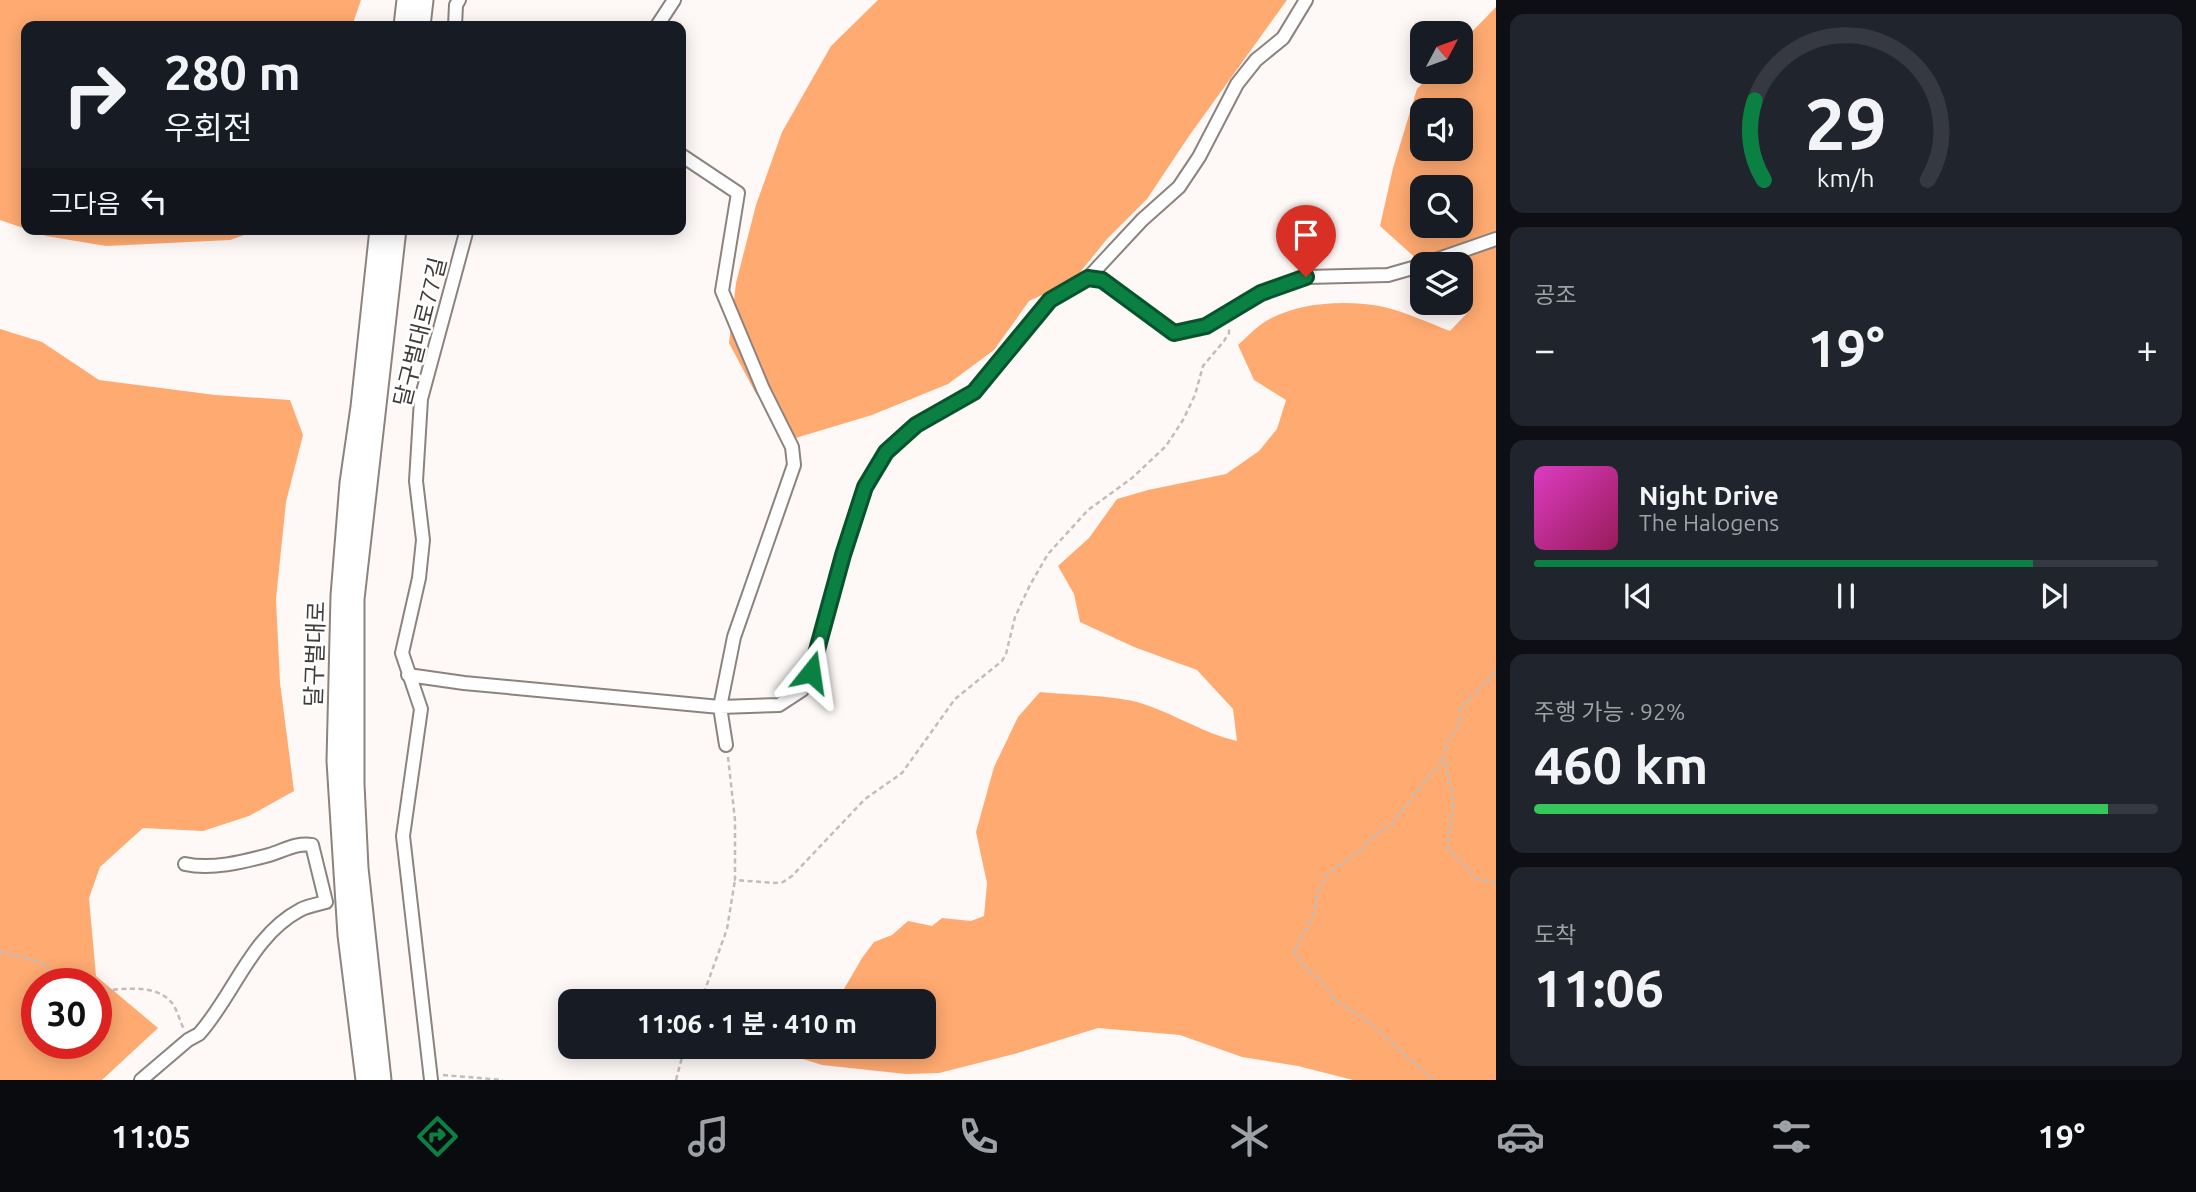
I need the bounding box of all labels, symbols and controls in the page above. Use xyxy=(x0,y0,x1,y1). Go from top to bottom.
north arrow xyxy=(1410,21,1474,84)
map controls xyxy=(1410,21,1473,315)
text: 280 m xyxy=(164,44,301,99)
icon: right xyxy=(49,49,140,140)
text: 29 xyxy=(1805,82,1887,164)
button: sound xyxy=(1410,98,1473,161)
text: 우회전 xyxy=(164,109,252,145)
text: km/h xyxy=(1817,163,1875,191)
button: search xyxy=(1410,175,1473,238)
icon: left xyxy=(135,182,173,220)
text: 그다음 xyxy=(49,189,121,218)
pin xyxy=(1276,205,1336,277)
icon: arrive xyxy=(1287,216,1325,254)
button: layers xyxy=(1410,252,1473,315)
street label: 달구벌대로77길 xyxy=(389,255,450,409)
text: 공조 xyxy=(1534,282,1576,307)
text: 19° xyxy=(1807,319,1885,377)
text: − xyxy=(1534,328,1555,370)
text: + xyxy=(2137,328,2158,370)
text: Night Drive xyxy=(1639,481,1779,510)
text: The Halogens xyxy=(1639,510,1779,535)
icon: previous xyxy=(1619,577,1657,615)
icon: pause xyxy=(1827,577,1865,615)
icon: next xyxy=(2035,577,2073,615)
street label: 달구벌대로 xyxy=(300,601,329,707)
position arrow xyxy=(774,635,848,709)
text: 주행 가능 · 92% xyxy=(1534,699,1685,724)
text: 460 km xyxy=(1534,736,1708,794)
text: 도착 xyxy=(1534,922,1576,947)
text: 11:06 xyxy=(1534,959,1664,1017)
speed limit sign: 30 xyxy=(21,968,112,1059)
text: 11:06 · 1 분 · 410 m xyxy=(637,1009,857,1038)
icon: directions xyxy=(413,1112,462,1161)
icon: music xyxy=(684,1112,733,1161)
icon: phone xyxy=(954,1112,1003,1161)
icon: climate xyxy=(1225,1112,1274,1161)
icon: car xyxy=(1496,1112,1545,1161)
icon: filters xyxy=(1767,1112,1816,1161)
text: 11:05 xyxy=(111,1118,191,1154)
text: 19° xyxy=(2038,1118,2085,1154)

